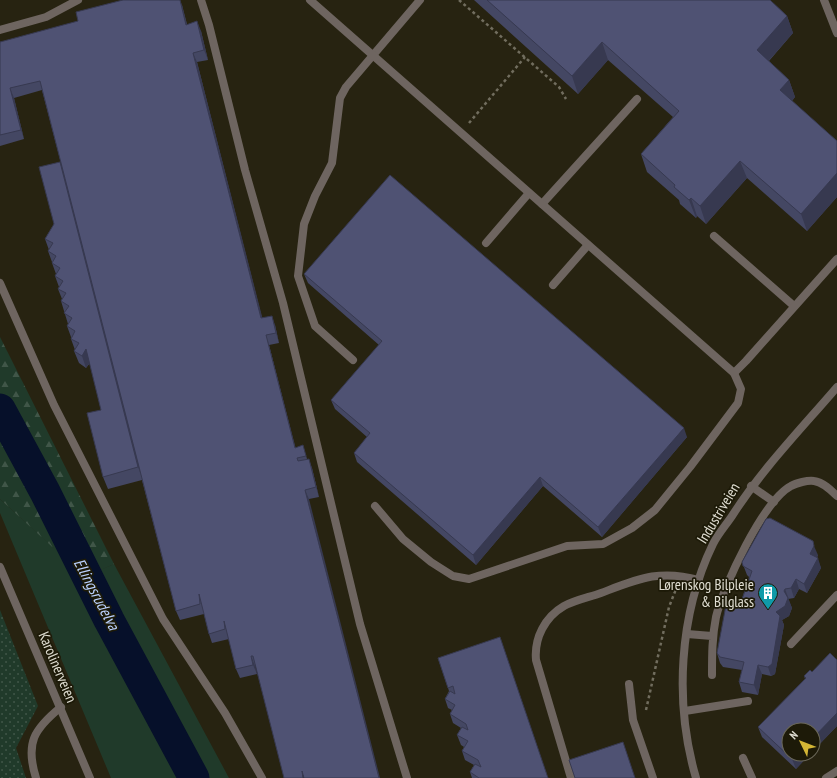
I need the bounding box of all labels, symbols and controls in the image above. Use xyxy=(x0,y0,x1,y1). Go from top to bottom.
street label: Industriveien xyxy=(692,479,744,547)
water label: Ellingsrudelva xyxy=(70,555,125,635)
place label: Lørenskog Bilpleie & Bilglass xyxy=(659,575,754,611)
building icon: Lørenskog Bilpleie & Bilglass xyxy=(757,582,779,610)
street label: Karolinerveien xyxy=(35,629,81,705)
north arrow xyxy=(781,722,821,762)
text: N xyxy=(787,728,801,742)

